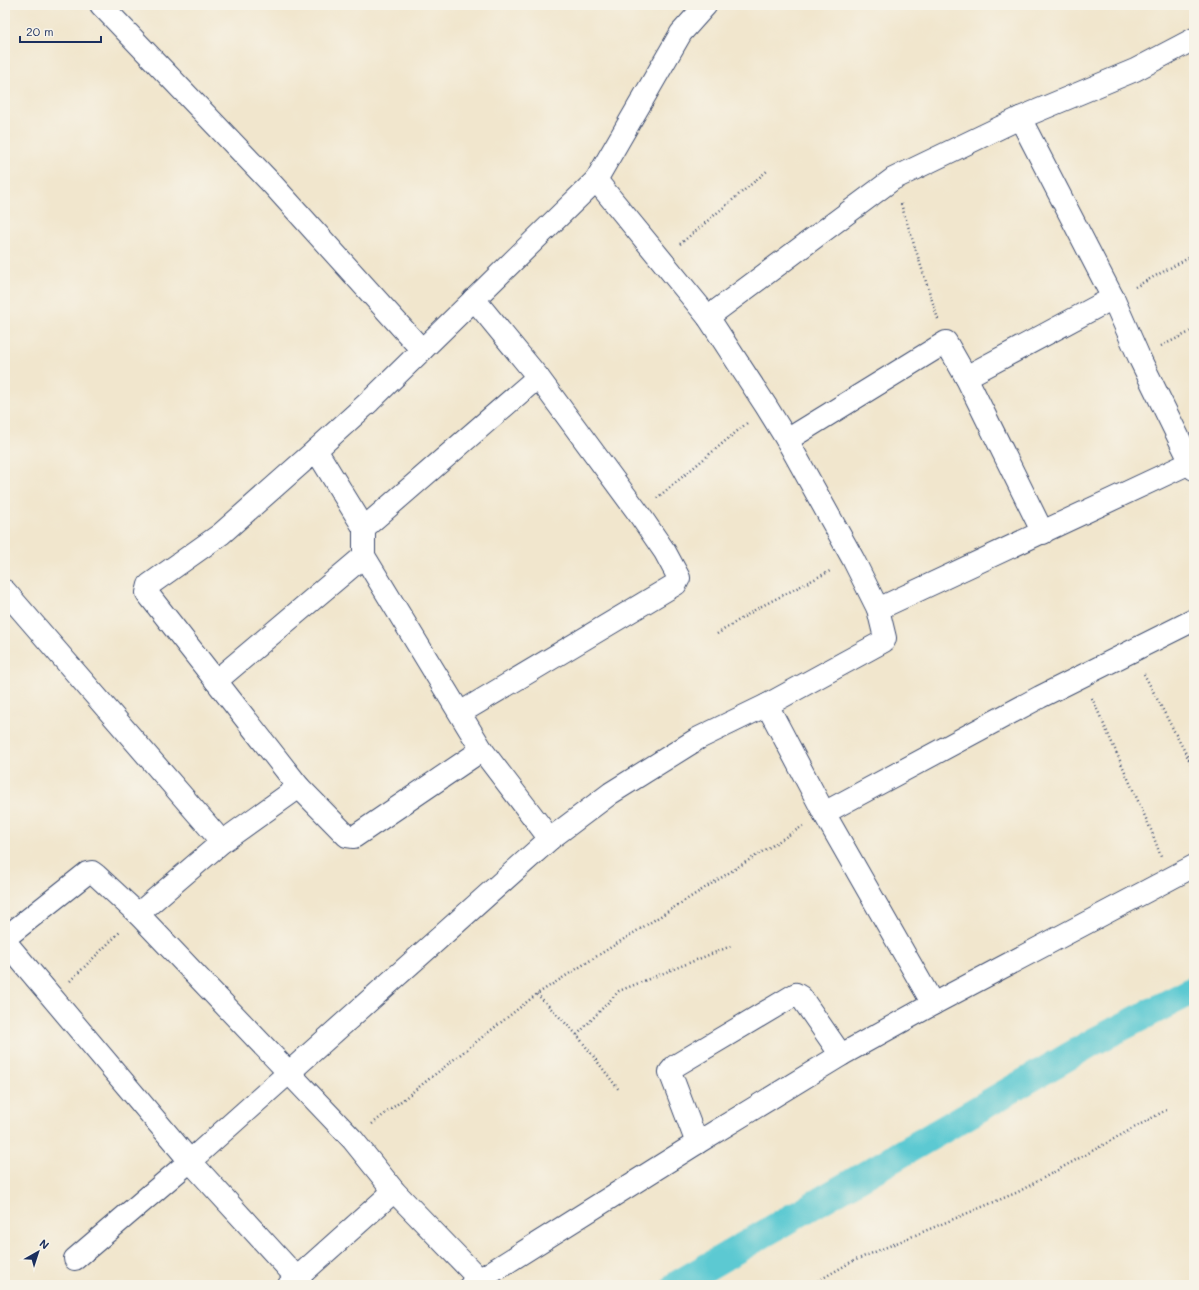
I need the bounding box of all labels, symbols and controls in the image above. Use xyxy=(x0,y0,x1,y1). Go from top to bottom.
scale bar xyxy=(20,18,101,44)
text: 20 m xyxy=(26,23,54,39)
north arrow xyxy=(18,1232,58,1272)
text: N xyxy=(37,1235,53,1252)

